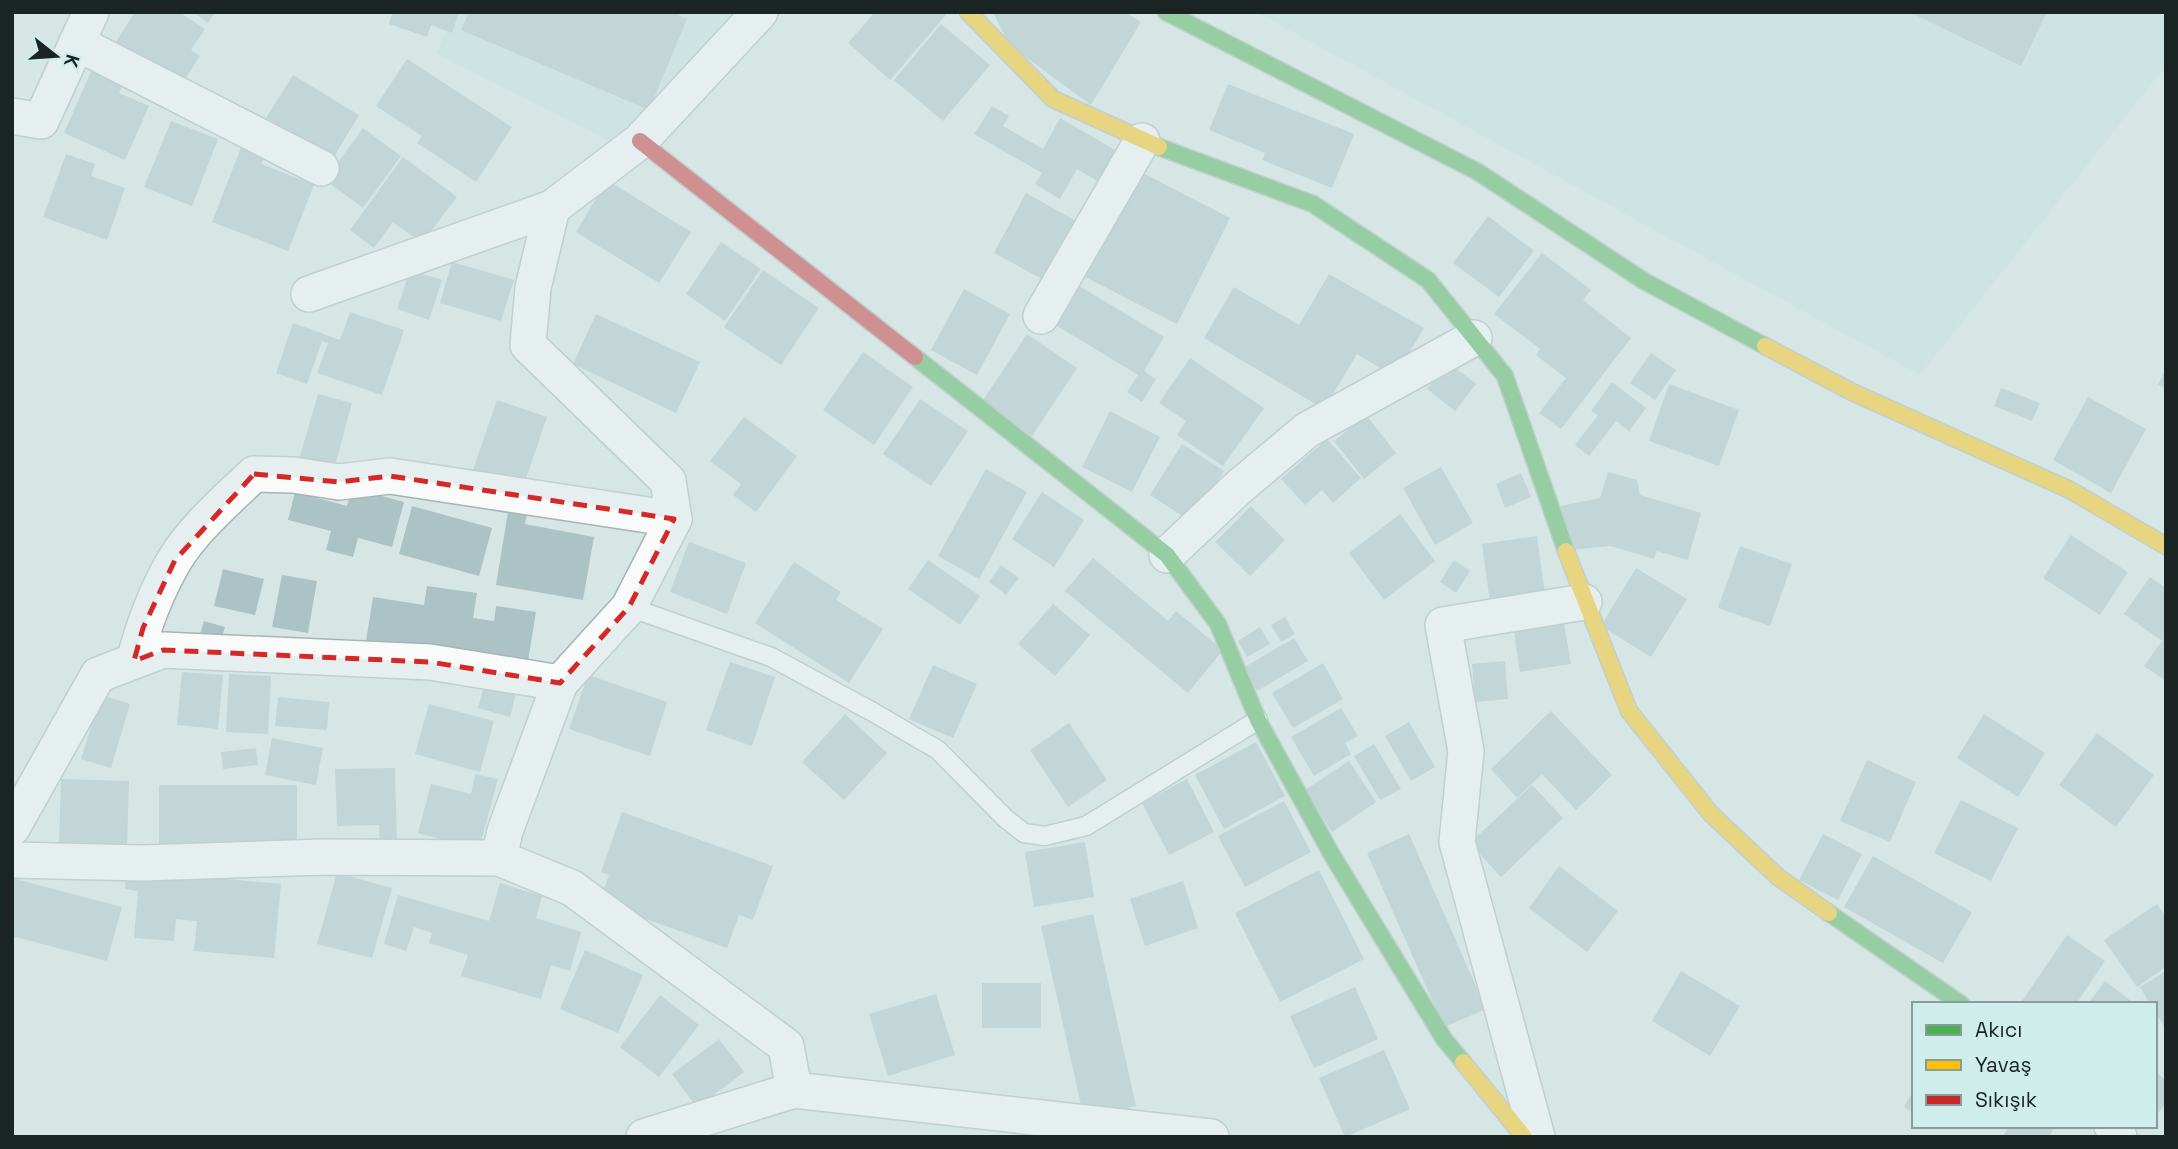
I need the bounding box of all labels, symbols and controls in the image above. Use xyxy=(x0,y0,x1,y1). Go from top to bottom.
north arrow xyxy=(21,21,91,91)
text: K xyxy=(58,51,85,70)
legend xyxy=(1912,1002,2157,1128)
text: Akıcı xyxy=(1975,1016,2022,1043)
text: Yavaş xyxy=(1975,1051,2032,1078)
text: Sıkışık xyxy=(1975,1086,2037,1113)

